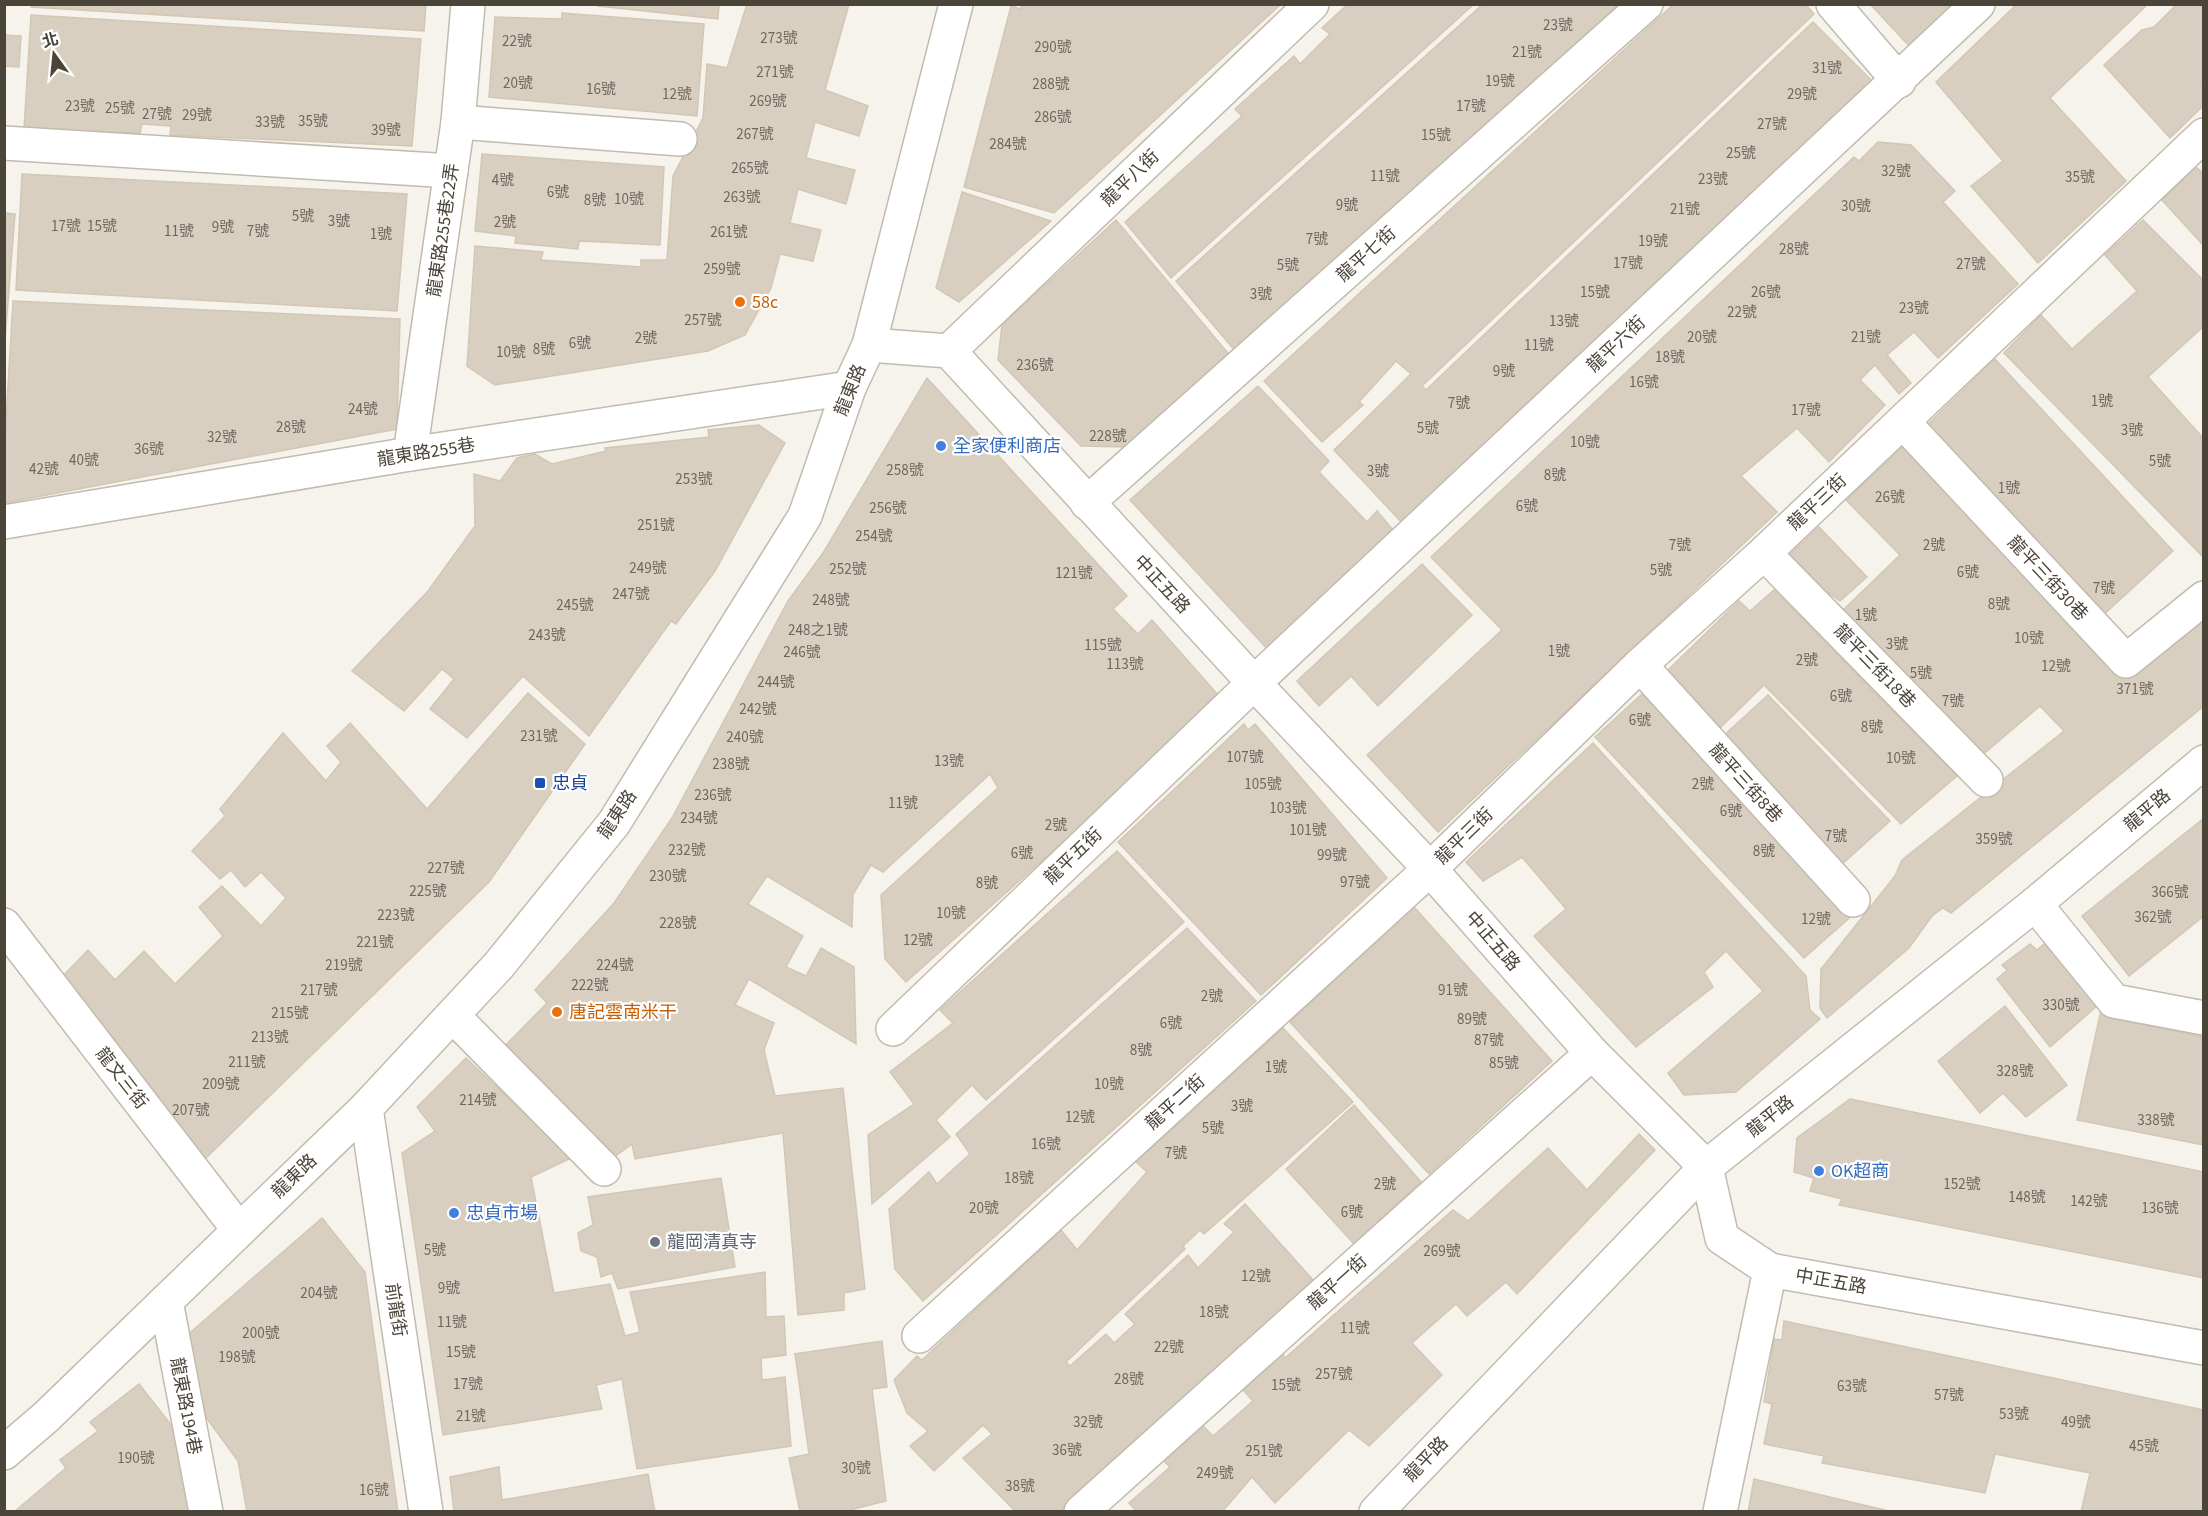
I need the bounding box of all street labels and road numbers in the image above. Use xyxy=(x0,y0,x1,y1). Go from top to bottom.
street label: 龍平八街 xyxy=(1096,144,1165,212)
street label: 龍東路255巷22弄 xyxy=(422,162,465,299)
street label: 龍平七街 xyxy=(1331,221,1401,288)
street label: 龍平六街 xyxy=(1581,311,1651,378)
street label: 龍東路 xyxy=(829,360,872,420)
street label: 龍東路255巷 xyxy=(375,432,477,473)
street label: 龍平三街 xyxy=(1782,469,1852,536)
street label: 龍平三街30巷 xyxy=(2002,530,2094,626)
street label: 中正五路 xyxy=(1128,549,1195,619)
street label: 龍平三街18巷 xyxy=(1828,619,1921,714)
street label: 龍平三街8巷 xyxy=(1703,738,1788,828)
street label: 龍平路 xyxy=(2119,783,2176,837)
street label: 龍東路 xyxy=(592,785,643,844)
street label: 龍平三街 xyxy=(1430,802,1499,870)
street label: 龍平五街 xyxy=(1039,822,1108,890)
street label: 中正五路 xyxy=(1460,906,1526,977)
street label: 龍文三街 xyxy=(90,1042,154,1114)
street label: 龍平二街 xyxy=(1140,1069,1210,1136)
street label: 龍平路 xyxy=(1741,1090,1799,1143)
street label: 龍東路 xyxy=(266,1149,322,1204)
street label: 龍平一街 xyxy=(1302,1249,1372,1316)
street label: 中正五路 xyxy=(1793,1263,1869,1300)
street label: 前龍街 xyxy=(379,1281,412,1339)
street label: 龍東路194巷 xyxy=(164,1355,207,1457)
street label: 龍平路 xyxy=(1399,1431,1454,1487)

